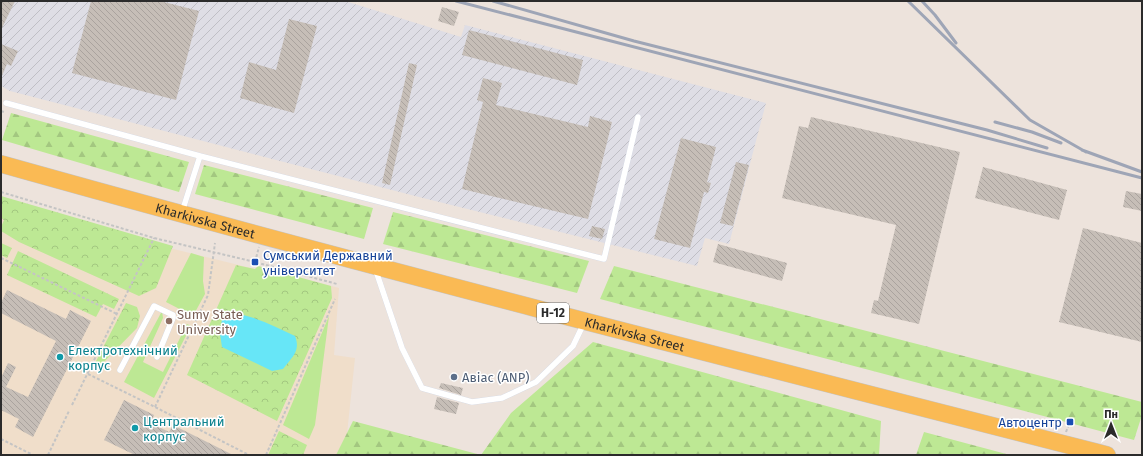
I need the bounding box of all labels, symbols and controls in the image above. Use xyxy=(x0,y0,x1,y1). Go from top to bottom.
street label: Kharkivska Street xyxy=(154,200,257,242)
place label: Сумський Державний університет xyxy=(263,248,393,278)
marker: Сумський Державний університет xyxy=(250,257,260,267)
road number: Н-12 xyxy=(537,303,569,323)
place label: Sumy State University xyxy=(177,307,243,337)
street label: Kharkivska Street xyxy=(583,314,686,355)
marker: Sumy State University xyxy=(164,316,174,326)
place label: Електротехнічний корпус xyxy=(68,343,178,373)
marker: Електротехнічний корпус xyxy=(55,352,65,362)
place label: Авіас (ANP) xyxy=(462,370,529,385)
marker: Авіас (ANP) xyxy=(449,372,459,382)
north arrow xyxy=(1091,404,1131,444)
text: Пн xyxy=(1104,408,1118,421)
place label: Центральний корпус xyxy=(143,414,224,444)
place label: Автоцентр xyxy=(998,415,1062,430)
marker: Автоцентр xyxy=(1065,417,1075,427)
marker: Центральний корпус xyxy=(130,423,140,433)

